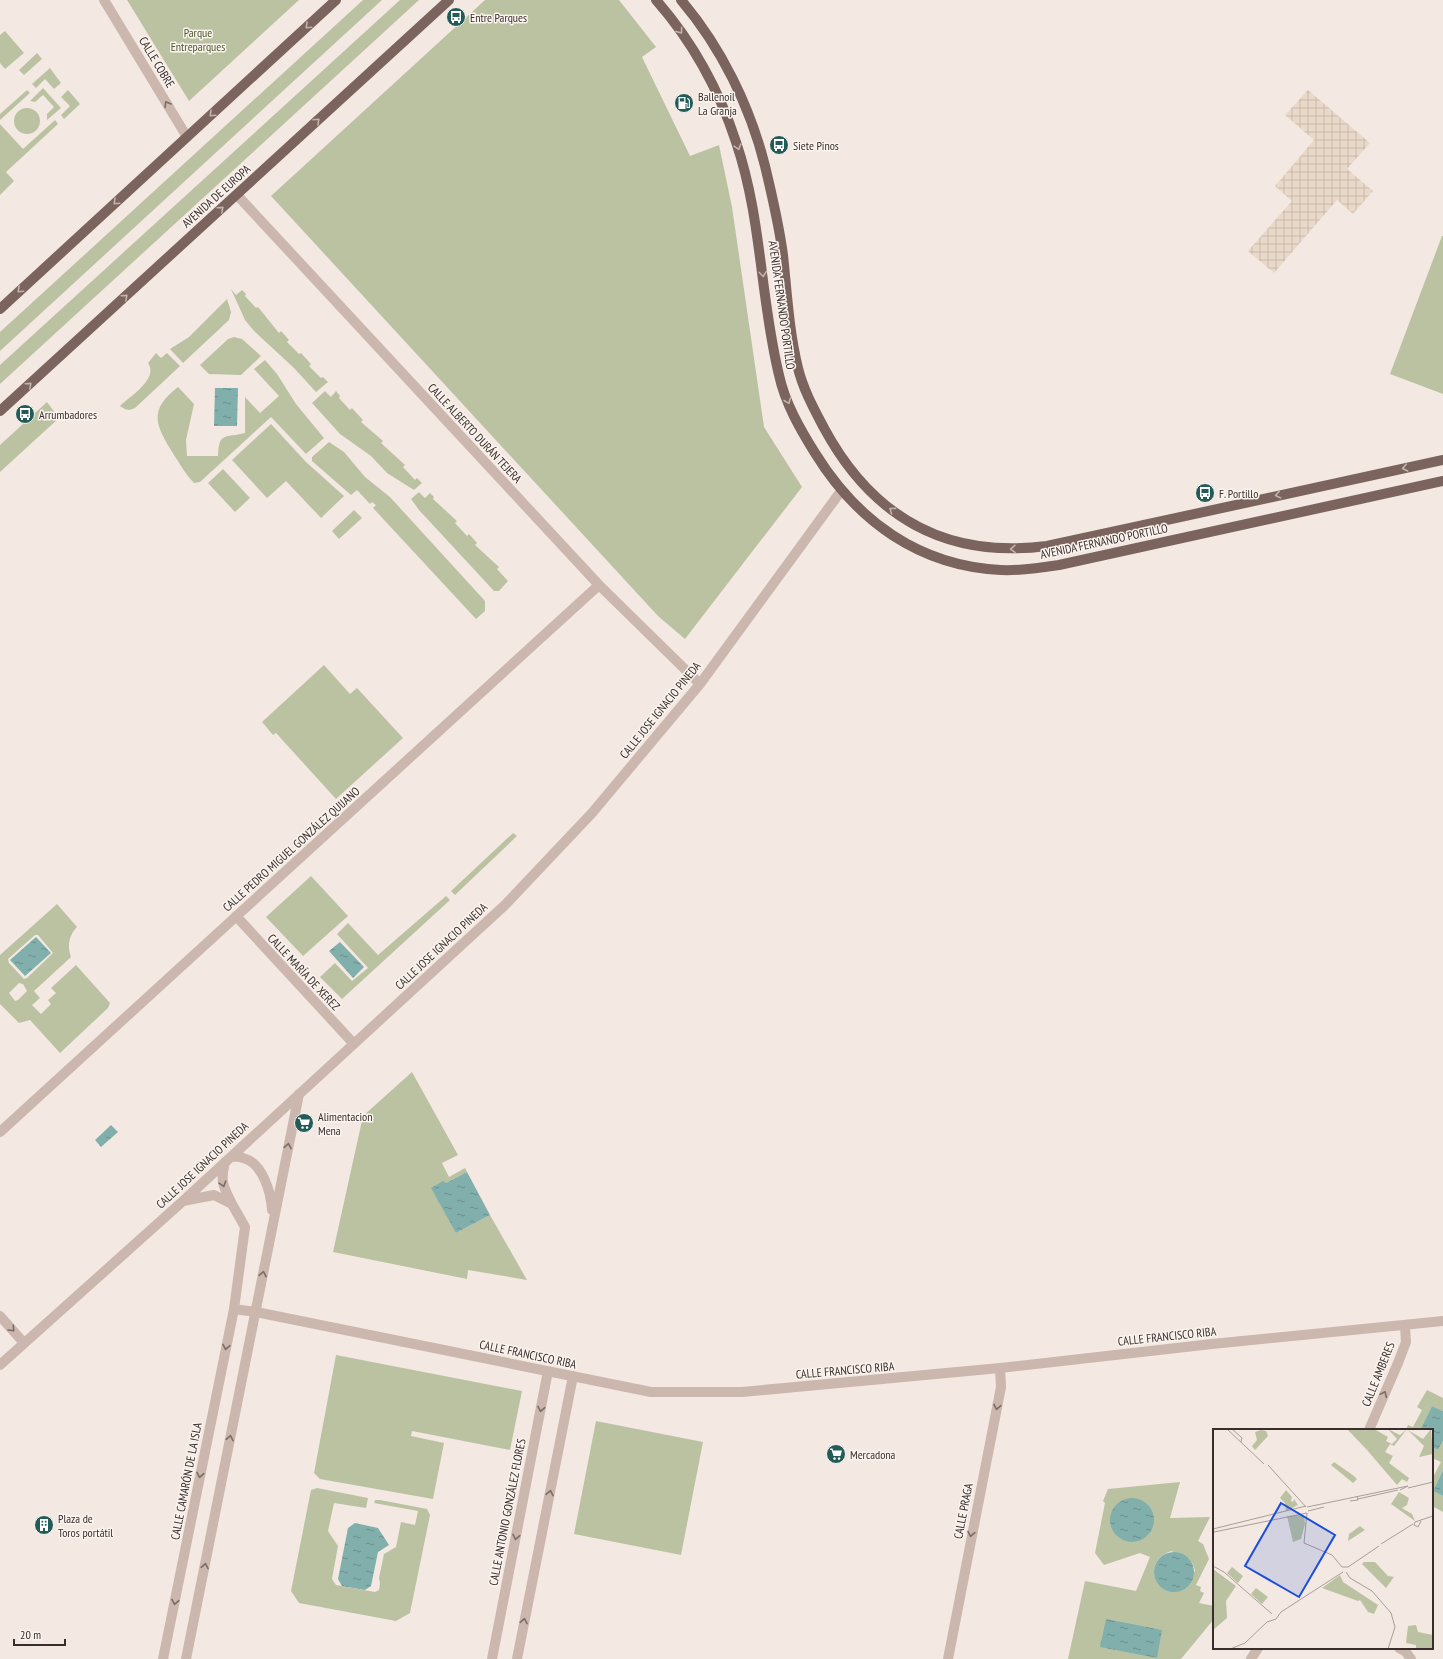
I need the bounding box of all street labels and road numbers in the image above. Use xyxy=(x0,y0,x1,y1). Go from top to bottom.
street label: CALLE COBRE xyxy=(136,34,178,90)
street label: AVENIDA DE EUROPA xyxy=(179,161,254,231)
street label: AVENIDA FERNANDO PORTILLO xyxy=(766,240,799,371)
street label: CALLE ALBERTO DURÁN TEJERA xyxy=(425,380,525,486)
street label: AVENIDA FERNANDO PORTILLO xyxy=(1039,520,1170,562)
street label: CALLE JOSE IGNACIO PINEDA xyxy=(616,658,704,761)
street label: CALLE PEDRO MIGUEL GONZÁLEZ QUIJANO xyxy=(219,783,363,915)
street label: CALLE JOSE IGNACIO PINEDA xyxy=(392,899,490,993)
street label: CALLE MARÍA DE XEREZ xyxy=(265,931,343,1013)
street label: CALLE JOSE IGNACIO PINEDA xyxy=(153,1118,251,1212)
street label: CALLE FRANCISCO RIBA xyxy=(1117,1323,1217,1349)
street label: CALLE FRANCISCO RIBA xyxy=(478,1336,578,1372)
street label: CALLE AMBERES xyxy=(1358,1339,1398,1409)
street label: CALLE FRANCISCO RIBA xyxy=(795,1358,895,1382)
street label: CALLE CAMARÓN DE LA ISLA xyxy=(167,1421,205,1541)
street label: CALLE ANTONIO GONZÁLEZ FLORES xyxy=(485,1437,529,1587)
street label: CALLE PRAGA xyxy=(950,1482,976,1540)

